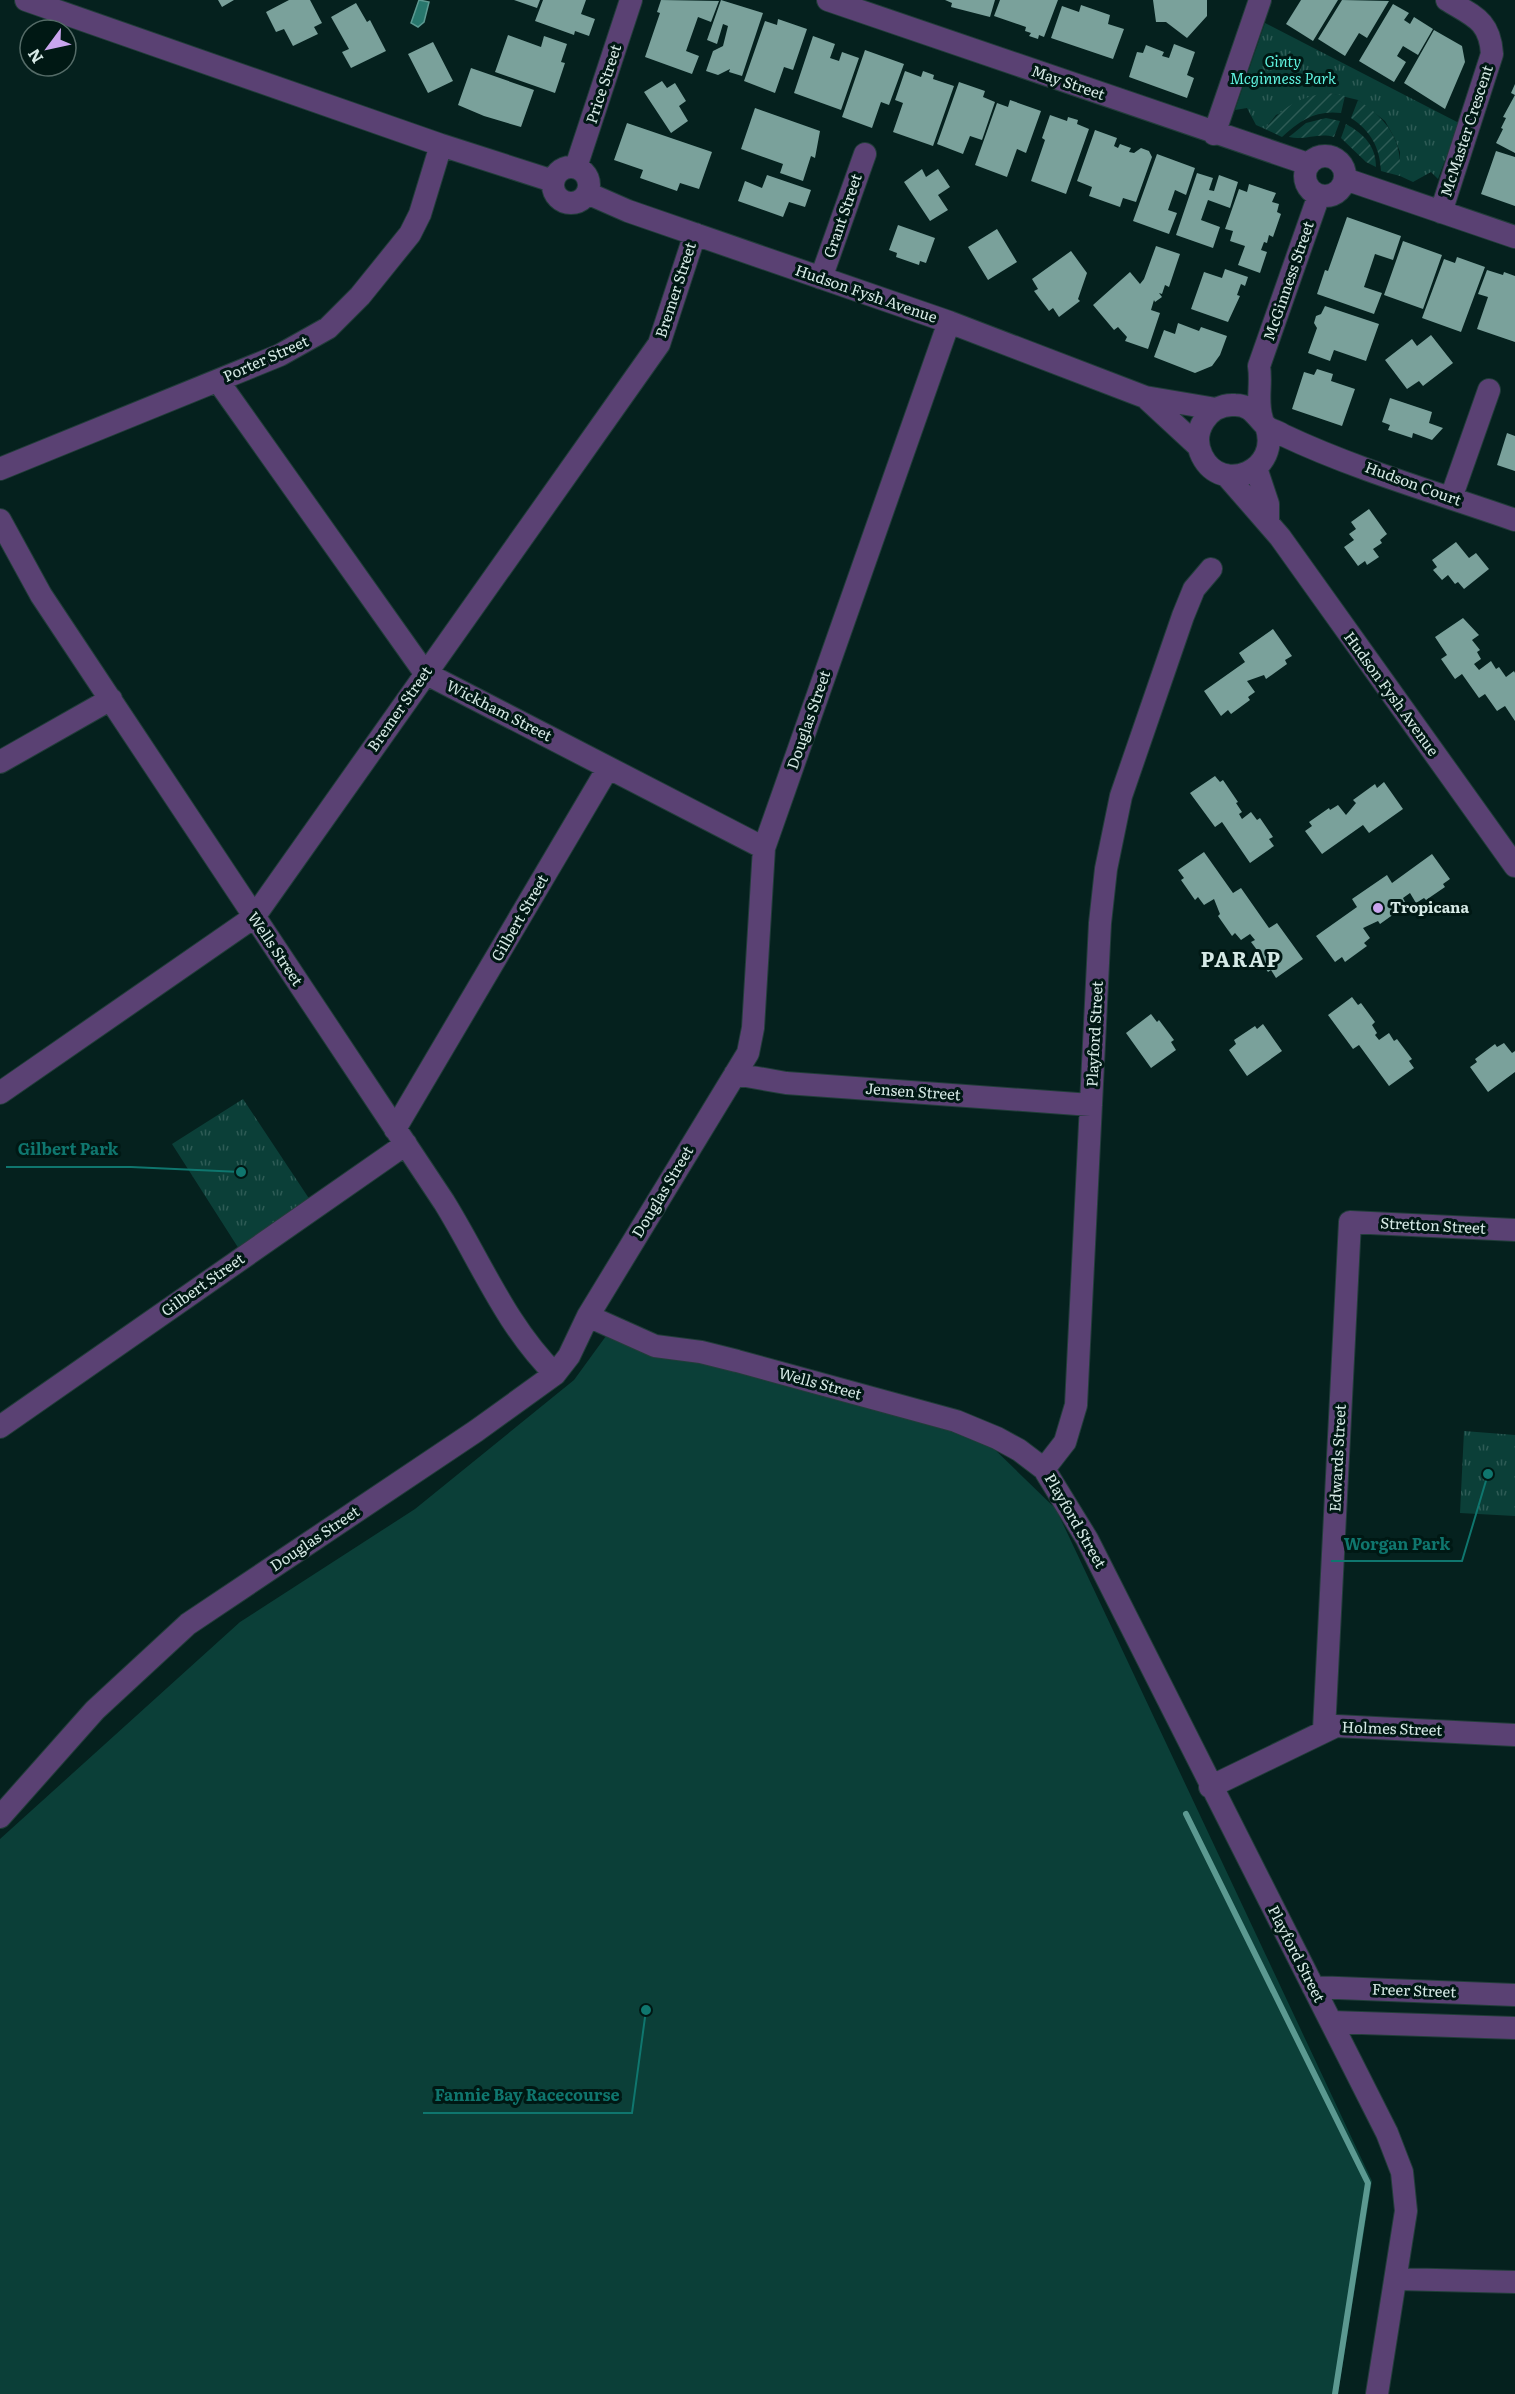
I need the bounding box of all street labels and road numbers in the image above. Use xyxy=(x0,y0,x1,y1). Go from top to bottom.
street label: Price Street xyxy=(579,41,626,126)
street label: May Street xyxy=(1029,58,1108,105)
street label: McMaster Crescent xyxy=(1433,62,1498,200)
street label: Grant Street xyxy=(816,170,867,261)
street label: McGinness Street xyxy=(1256,218,1319,343)
street label: Bremer Street xyxy=(648,239,701,340)
street label: Hudson Fysh Avenue xyxy=(792,257,941,328)
street label: Porter Street xyxy=(219,329,312,387)
street label: Hudson Court xyxy=(1362,454,1465,511)
street label: Hudson Fysh Avenue xyxy=(1339,626,1445,760)
street label: Bremer Street xyxy=(361,661,437,756)
street label: Douglas Street xyxy=(780,667,835,772)
street label: Wickham Street xyxy=(443,673,557,746)
street label: Gilbert Street xyxy=(484,869,553,965)
street label: Wells Street xyxy=(243,906,310,990)
street label: Playford Street xyxy=(1079,980,1108,1088)
street label: Jensen Street xyxy=(865,1076,962,1105)
street label: Douglas Street xyxy=(625,1141,698,1242)
street label: Stretton Street xyxy=(1380,1210,1486,1239)
street label: Gilbert Street xyxy=(156,1247,249,1321)
street label: Wells Street xyxy=(776,1360,865,1405)
street label: Edwards Street xyxy=(1322,1403,1351,1512)
street label: Playford Street xyxy=(1040,1468,1113,1572)
street label: Douglas Street xyxy=(265,1499,364,1576)
street label: Holmes Street xyxy=(1341,1714,1443,1741)
street label: Playford Street xyxy=(1263,1901,1332,2006)
street label: Freer Street xyxy=(1372,1977,1457,2002)

